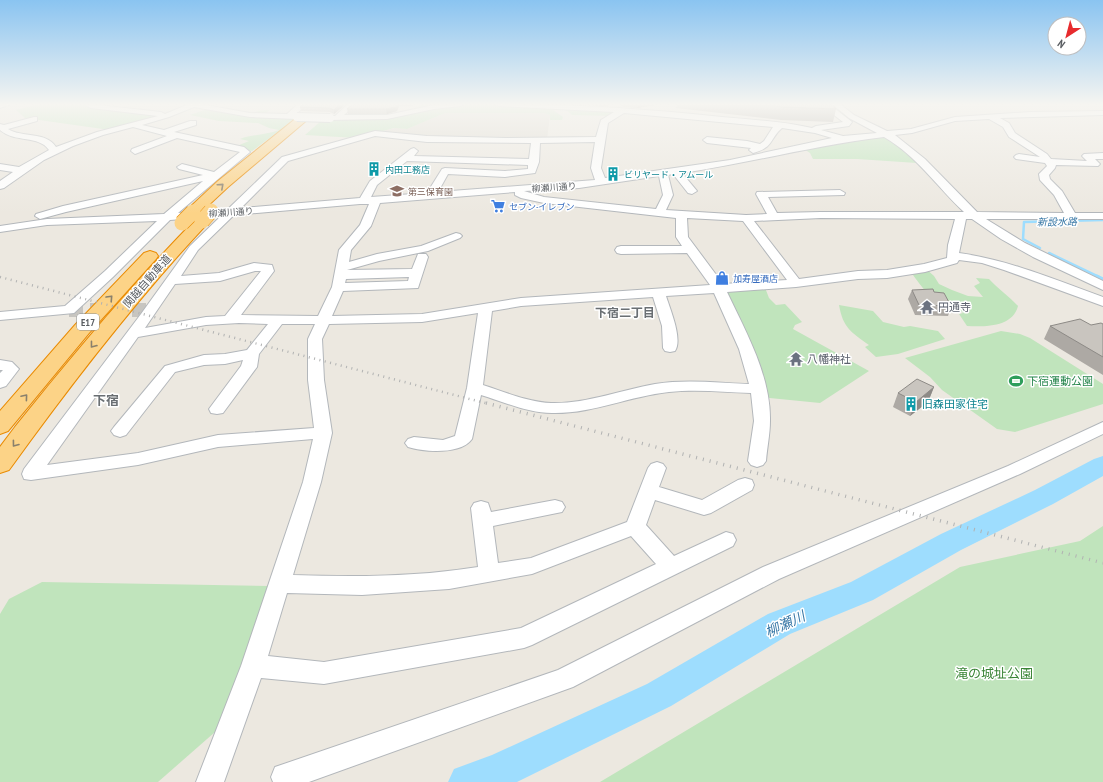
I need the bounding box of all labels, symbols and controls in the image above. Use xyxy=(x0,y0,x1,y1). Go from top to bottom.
north arrow xyxy=(1047,16,1087,56)
text: N xyxy=(1055,37,1068,52)
building icon: 内田工務店 xyxy=(366,161,382,177)
place label: 内田工務店 xyxy=(385,164,430,175)
building icon: ビリヤード・アムール xyxy=(605,166,621,182)
place label: ビリヤード・アムール xyxy=(624,169,713,180)
street label: 柳瀬川通り xyxy=(531,180,577,194)
one-way arrow xyxy=(217,183,224,190)
school or university icon: 第三保育園 xyxy=(389,183,405,199)
place label: 第三保育園 xyxy=(408,186,453,197)
supermarket icon: セブン-イレブン xyxy=(490,198,506,214)
place label: セブン-イレブン xyxy=(509,201,575,212)
street label: 柳瀬川通り xyxy=(208,205,254,219)
water label: 新設水路 xyxy=(1037,215,1078,229)
street label: 関越自動車道 xyxy=(120,252,174,310)
shop icon: 加寿屋酒店 xyxy=(714,270,730,286)
place label: 加寿屋酒店 xyxy=(733,273,778,284)
one-way arrow xyxy=(106,296,113,303)
temple icon: 円通寺 xyxy=(919,299,935,315)
place label: 円通寺 xyxy=(938,300,971,314)
district label: 下宿二丁目 xyxy=(595,305,655,320)
road number: E17 xyxy=(77,314,99,330)
one-way arrow xyxy=(91,340,98,347)
temple icon: 八幡神社 xyxy=(788,351,804,367)
place label: 八幡神社 xyxy=(807,352,851,366)
sports icon: 下宿運動公園 xyxy=(1008,373,1024,389)
place label: 下宿運動公園 xyxy=(1027,374,1093,388)
district label: 下宿 xyxy=(93,392,119,409)
one-way arrow xyxy=(21,394,28,401)
building icon: 旧森田家住宅 xyxy=(903,396,919,412)
place label: 旧森田家住宅 xyxy=(922,397,988,411)
one-way arrow xyxy=(12,440,20,447)
water label: 柳瀬川 xyxy=(762,606,810,641)
park label: 滝の城址公園 xyxy=(955,665,1033,682)

